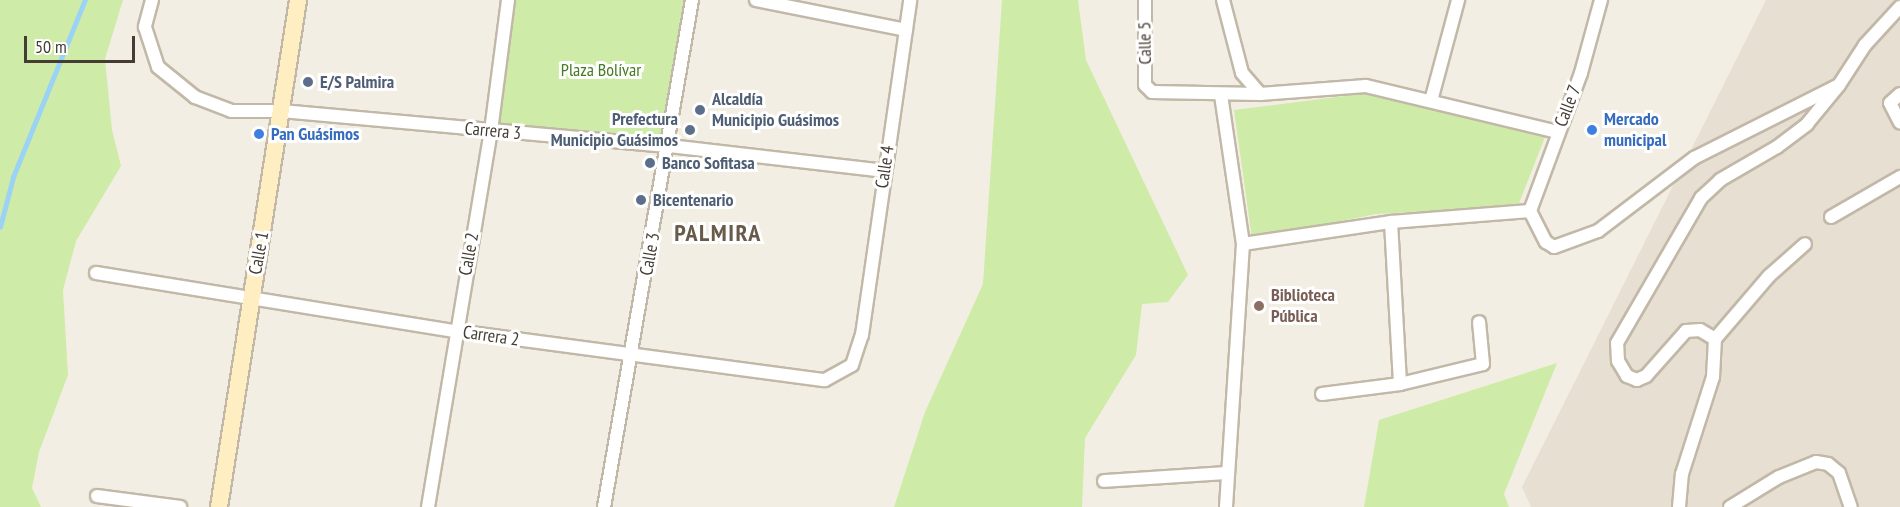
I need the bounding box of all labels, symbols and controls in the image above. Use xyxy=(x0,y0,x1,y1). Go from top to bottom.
street label: Calle 5 xyxy=(1134,21,1156,65)
scale bar xyxy=(27,24,138,62)
text: 50 m xyxy=(35,35,67,58)
park label: Plaza Bolívar xyxy=(561,59,641,81)
place label: E/S Palmira xyxy=(320,71,394,93)
marker: E/S Palmira xyxy=(301,75,315,89)
street label: Calle 7 xyxy=(1550,82,1586,130)
place label: Alcaldía Municipio Guásimos xyxy=(712,89,839,132)
marker: Alcaldía Municipio Guásimos xyxy=(693,103,707,117)
place label: Prefectura Municipio Guásimos xyxy=(551,109,678,152)
place label: Mercado municipal xyxy=(1604,109,1666,152)
street label: Carrera 3 xyxy=(464,118,522,144)
place label: Pan Guásimos xyxy=(271,123,359,145)
marker: Prefectura Municipio Guásimos xyxy=(683,123,697,137)
marker: Mercado municipal xyxy=(1585,123,1599,137)
marker: Pan Guásimos xyxy=(252,127,266,141)
street label: Calle 4 xyxy=(871,144,899,190)
place label: Banco Sofitasa xyxy=(662,152,755,174)
marker: Banco Sofitasa xyxy=(643,156,657,170)
place label: Bicentenario xyxy=(653,189,734,211)
marker: Bicentenario xyxy=(634,193,648,207)
district label: PALMIRA xyxy=(674,219,762,247)
street label: Calle 1 xyxy=(245,230,273,276)
street label: Calle 2 xyxy=(455,231,483,277)
street label: Calle 3 xyxy=(636,231,664,277)
place label: Biblioteca Pública xyxy=(1271,285,1335,328)
marker: Biblioteca Pública xyxy=(1252,299,1266,313)
street label: Carrera 2 xyxy=(461,321,521,351)

